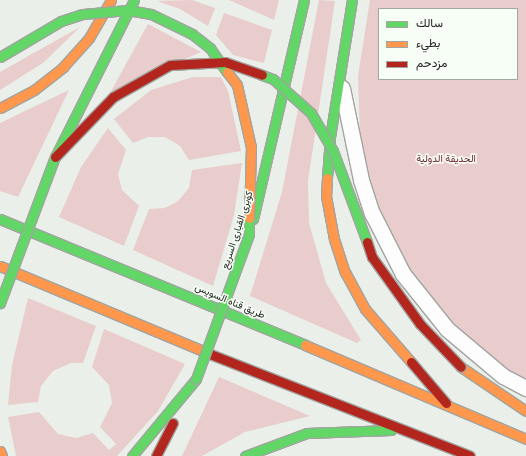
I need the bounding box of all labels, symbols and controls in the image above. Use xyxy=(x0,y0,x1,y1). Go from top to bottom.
legend xyxy=(378,8,518,80)
text: سالك xyxy=(416,16,443,30)
text: بطيء xyxy=(416,36,440,50)
text: مزدحم xyxy=(416,56,447,70)
park label: الحديقة الدولية xyxy=(416,153,476,165)
street label: كوبرى القبارى السريع xyxy=(219,189,255,271)
street label: طريق قناه السويس xyxy=(193,281,267,321)

